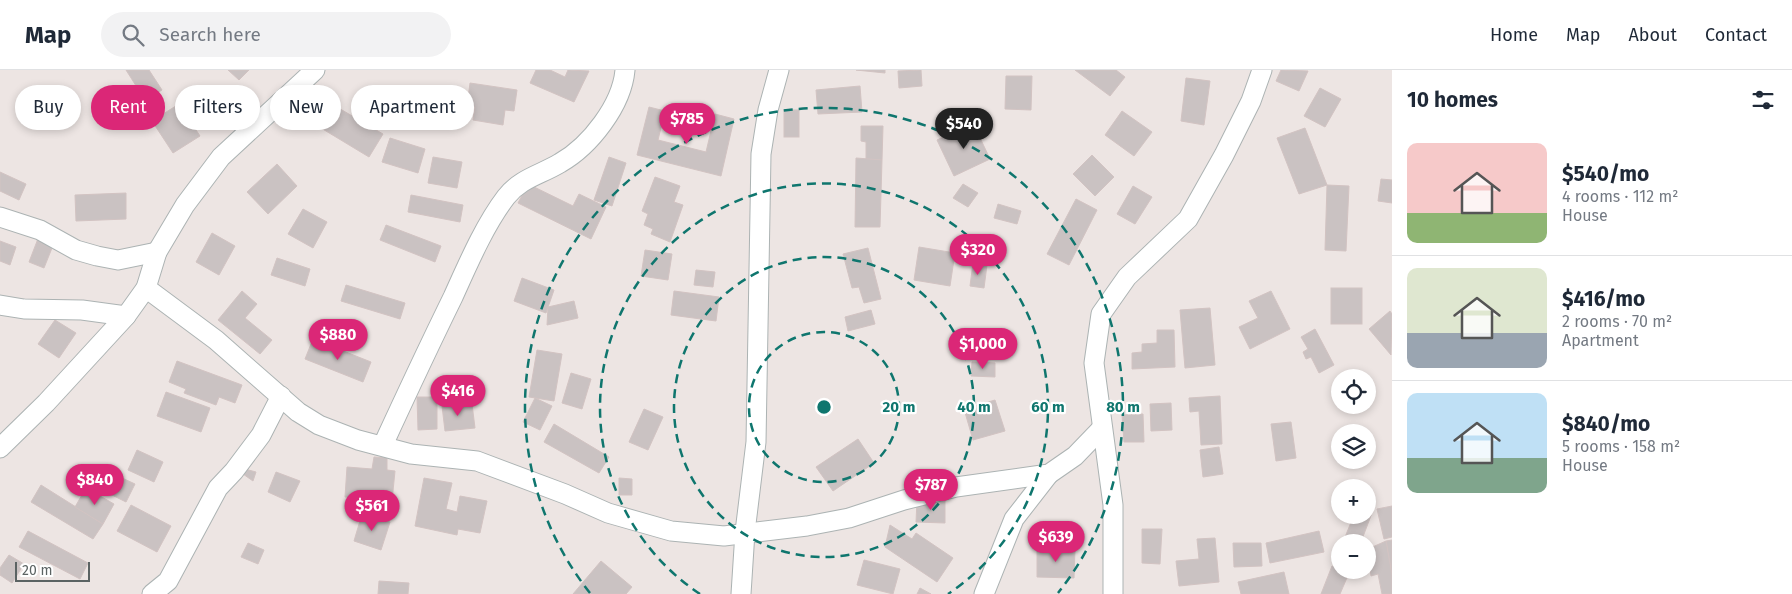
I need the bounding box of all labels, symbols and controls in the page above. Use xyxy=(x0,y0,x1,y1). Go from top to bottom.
search box xyxy=(101,12,451,57)
text: Map xyxy=(25,21,71,49)
icon: search xyxy=(119,21,147,49)
text: Search here xyxy=(159,23,261,46)
text: Home xyxy=(1490,24,1538,46)
text: Map xyxy=(1566,24,1600,46)
text: About xyxy=(1628,24,1677,46)
text: Contact xyxy=(1705,24,1767,46)
chip: Buy xyxy=(15,85,81,130)
chip: Rent xyxy=(91,85,165,130)
chip: Filters xyxy=(175,85,260,130)
chip: New xyxy=(270,85,341,130)
chip: Apartment xyxy=(351,85,474,130)
icon: filters xyxy=(1749,86,1777,114)
text: 10 homes xyxy=(1407,87,1498,113)
pin: $785 xyxy=(657,102,717,145)
pin: $540 xyxy=(934,108,994,150)
text: $785 xyxy=(670,109,704,128)
text: $540 xyxy=(946,114,982,133)
text: $540/mo xyxy=(1562,161,1649,187)
icon: home xyxy=(1447,163,1507,223)
text: 4 rooms · 112 m² xyxy=(1562,187,1678,206)
text: House xyxy=(1562,206,1608,225)
pin: $320 xyxy=(948,234,1008,276)
text: $320 xyxy=(961,240,995,259)
text: $416/mo xyxy=(1562,286,1645,312)
icon: home xyxy=(1447,288,1507,348)
text: 2 rooms · 70 m² xyxy=(1562,312,1672,331)
pin: $880 xyxy=(308,318,368,361)
text: $880 xyxy=(320,325,356,344)
pin: $1,000 xyxy=(942,328,1024,370)
text: Apartment xyxy=(1562,331,1639,350)
text: $1,000 xyxy=(959,334,1007,353)
map controls xyxy=(1331,369,1376,579)
button: locate xyxy=(1331,369,1376,414)
pin: $416 xyxy=(428,374,488,417)
text: $416 xyxy=(441,381,475,400)
centre of rings xyxy=(815,398,833,416)
text: 20 m xyxy=(883,398,915,416)
text: 40 m xyxy=(957,398,991,416)
text: 60 m xyxy=(1031,398,1065,416)
text: 80 m xyxy=(1106,398,1140,416)
text: $840/mo xyxy=(1562,411,1650,437)
icon: home xyxy=(1447,413,1507,473)
button: layers xyxy=(1331,424,1376,469)
text: 5 rooms · 158 m² xyxy=(1562,437,1680,456)
text: House xyxy=(1562,456,1608,475)
pin: $840 xyxy=(65,464,125,506)
pin: $787 xyxy=(901,468,961,511)
text: $840 xyxy=(77,470,113,489)
text: $787 xyxy=(915,475,947,494)
button: + xyxy=(1331,479,1376,524)
pin: $561 xyxy=(342,490,402,532)
text: $561 xyxy=(356,496,388,515)
pin: $639 xyxy=(1026,520,1086,563)
text: $639 xyxy=(1039,527,1073,546)
button: − xyxy=(1331,534,1376,579)
scale bar xyxy=(15,559,90,582)
text: 20 m xyxy=(22,562,52,579)

